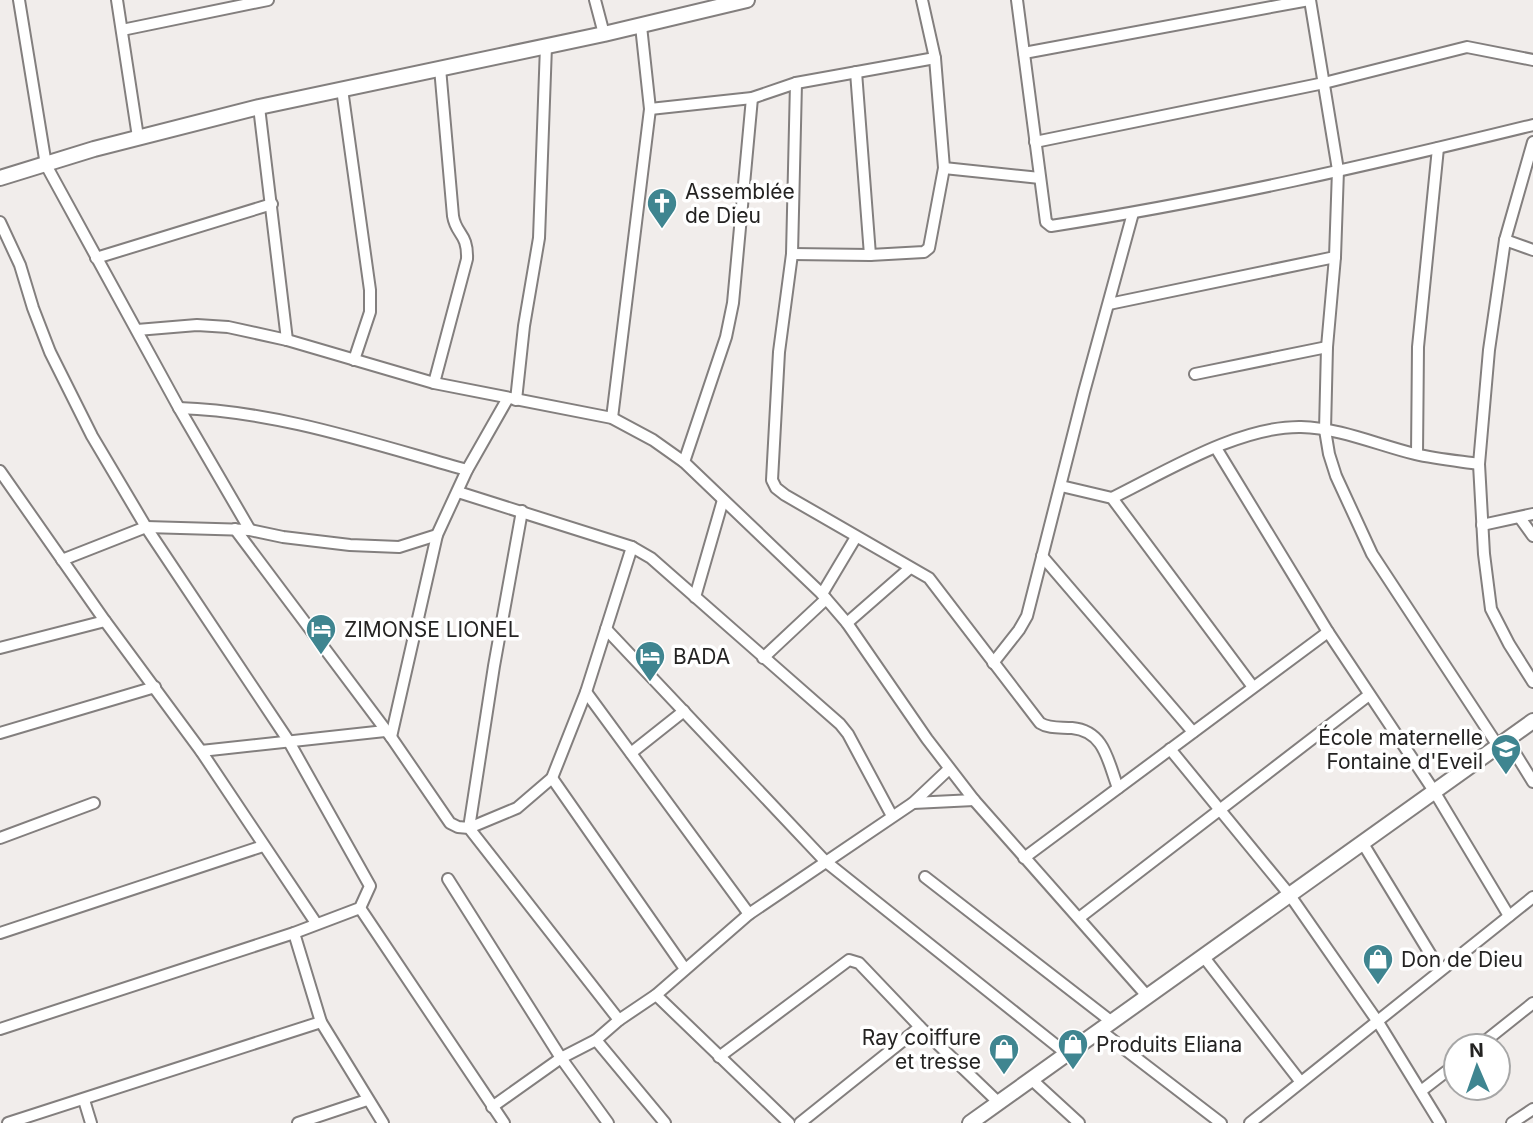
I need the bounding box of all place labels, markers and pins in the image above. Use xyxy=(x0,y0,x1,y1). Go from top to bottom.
place label: Assemblée de Dieu xyxy=(685,179,795,228)
church icon: Assemblée de Dieu xyxy=(645,186,679,230)
hotel icon: ZIMONSE LIONEL xyxy=(304,612,338,656)
place label: ZIMONSE LIONEL xyxy=(344,617,520,642)
hotel icon: BADA xyxy=(633,639,667,683)
place label: BADA xyxy=(673,644,730,669)
place label: École maternelle Fontaine d'Eveil xyxy=(1318,724,1483,774)
school or university icon: École maternelle Fontaine d'Eveil xyxy=(1489,732,1523,776)
shop icon: Don de Dieu xyxy=(1361,942,1395,986)
place label: Don de Dieu xyxy=(1401,947,1523,972)
place label: Ray coiffure et tresse xyxy=(862,1025,981,1074)
shop icon: Produits Eliana xyxy=(1056,1027,1090,1071)
shop icon: Ray coiffure et tresse xyxy=(987,1032,1021,1076)
place label: Produits Eliana xyxy=(1096,1032,1242,1057)

